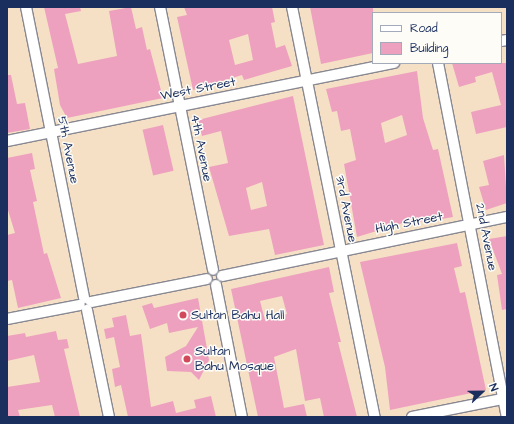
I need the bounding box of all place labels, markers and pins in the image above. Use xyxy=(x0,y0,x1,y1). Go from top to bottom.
place label: Sultan Bahu Hall xyxy=(191,307,284,323)
marker: Sultan Bahu Hall xyxy=(178,310,188,320)
place label: Sultan Bahu Mosque xyxy=(195,344,274,375)
marker: Sultan Bahu Mosque xyxy=(182,354,192,364)

